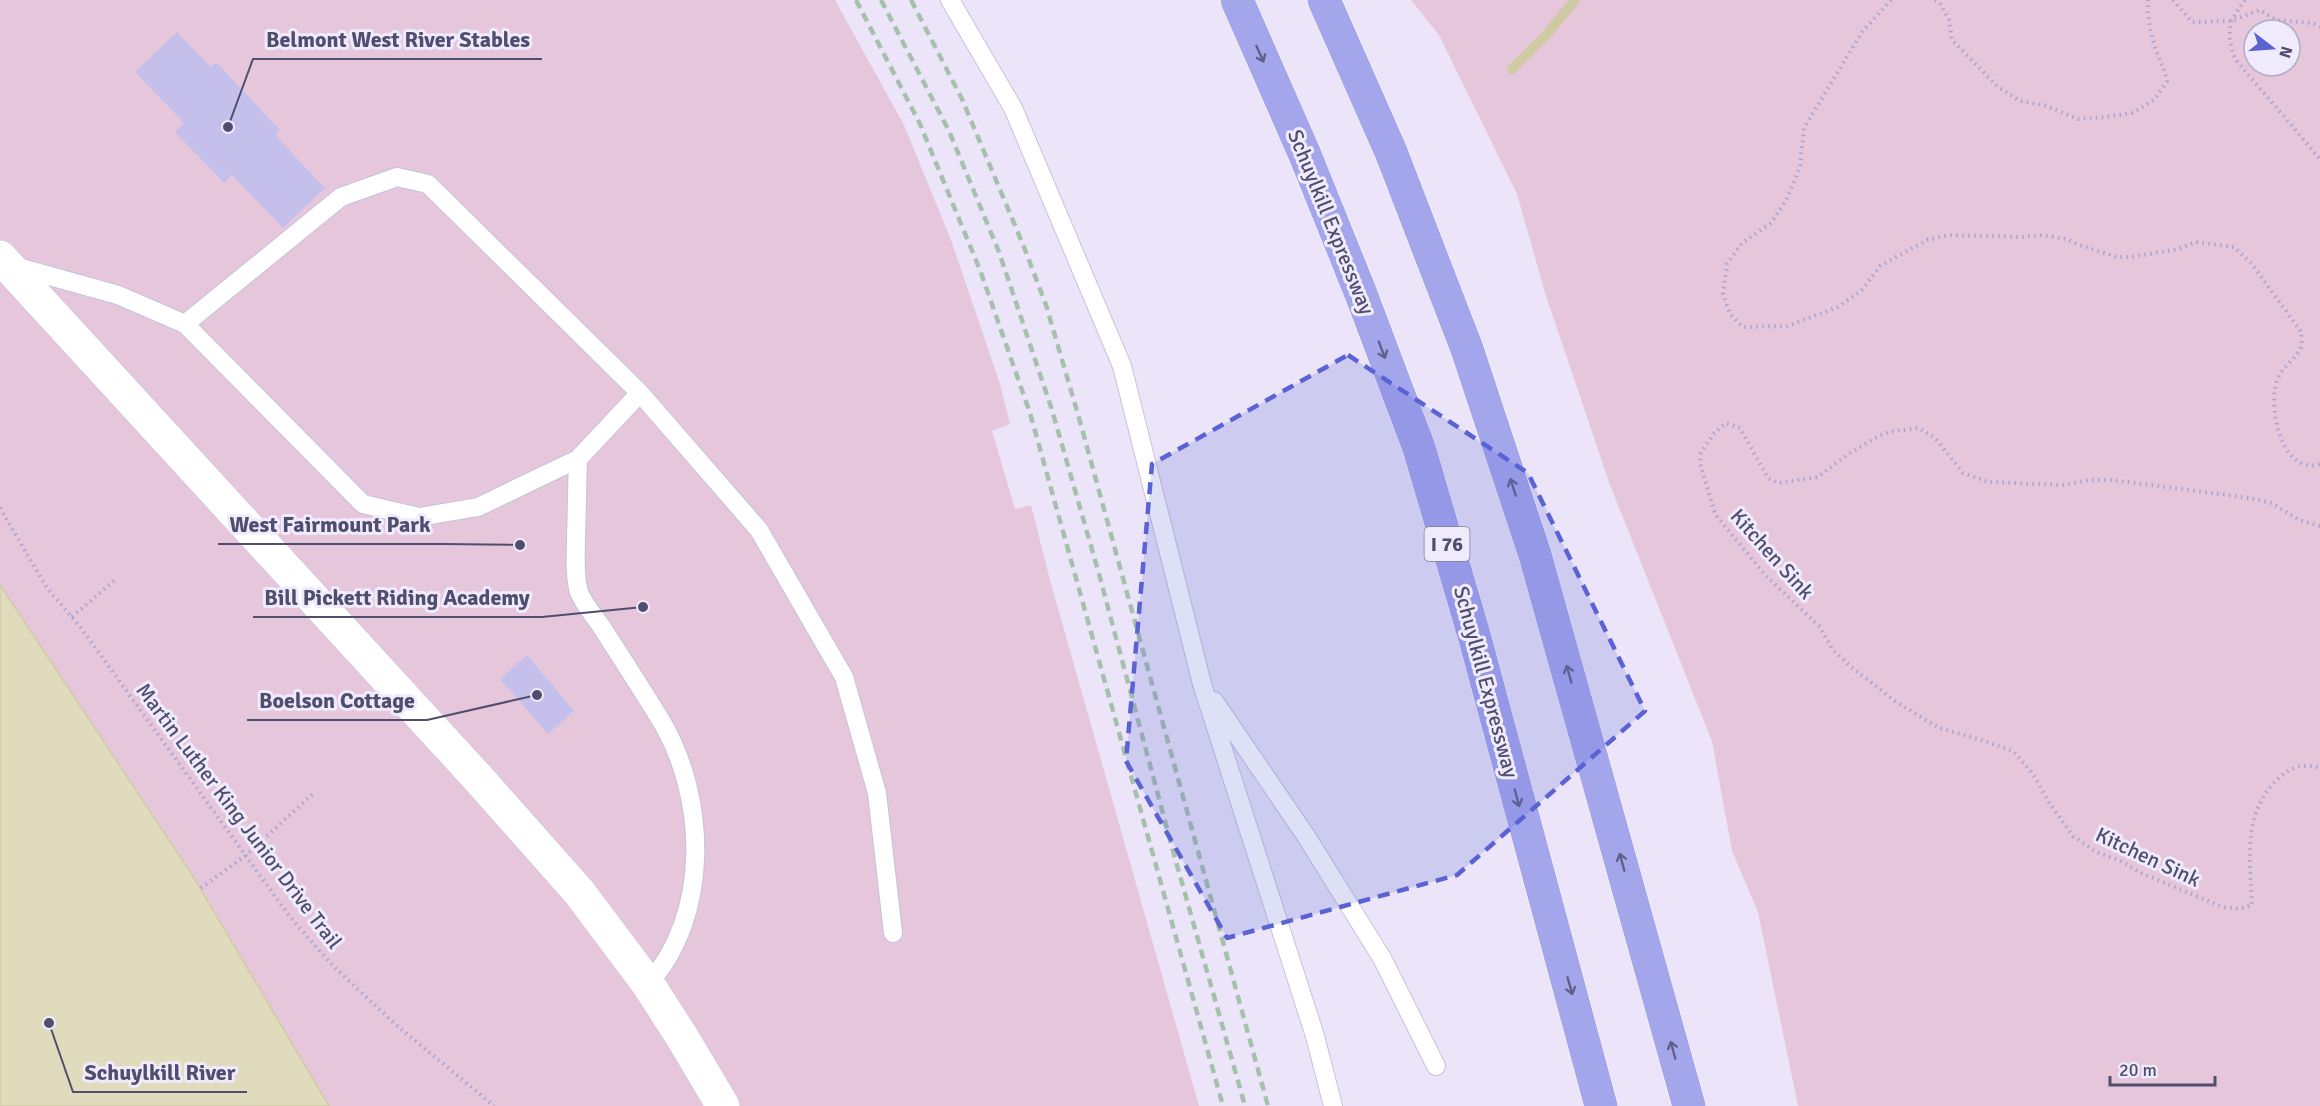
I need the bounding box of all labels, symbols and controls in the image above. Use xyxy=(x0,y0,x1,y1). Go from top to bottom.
north arrow xyxy=(2242,18,2302,78)
callout: Belmont West River Stables xyxy=(253,19,542,59)
text: Belmont West River Stables xyxy=(266,26,530,53)
one-way arrow xyxy=(1255,44,1266,62)
text: N xyxy=(2274,44,2297,60)
street label: Schuylkill Expressway xyxy=(1282,126,1380,319)
one-way arrow xyxy=(1378,341,1389,359)
one-way arrow xyxy=(1507,478,1518,497)
street label: Kitchen Sink xyxy=(1725,503,1820,605)
callout: West Fairmount Park xyxy=(218,504,443,544)
text: West Fairmount Park xyxy=(230,511,431,538)
road number: I 76 xyxy=(1424,527,1470,561)
callout: Bill Pickett Riding Academy xyxy=(253,577,542,617)
street label: Schuylkill Expressway xyxy=(1448,583,1524,781)
text: Bill Pickett Riding Academy xyxy=(264,584,530,611)
one-way arrow xyxy=(1563,665,1574,684)
street label: Martin Luther King Junior Drive Trail xyxy=(130,678,348,954)
callout: Boelson Cottage xyxy=(247,680,427,720)
text: Boelson Cottage xyxy=(259,687,415,714)
one-way arrow xyxy=(1512,788,1524,807)
street label: Kitchen Sink xyxy=(2092,821,2205,893)
one-way arrow xyxy=(1615,853,1627,872)
one-way arrow xyxy=(1565,976,1576,995)
one-way arrow xyxy=(1667,1040,1679,1059)
scale bar xyxy=(2110,1049,2215,1087)
callout: Schuylkill River xyxy=(73,1052,247,1092)
text: Schuylkill River xyxy=(85,1059,236,1086)
text: 20 m xyxy=(2119,1059,2157,1081)

